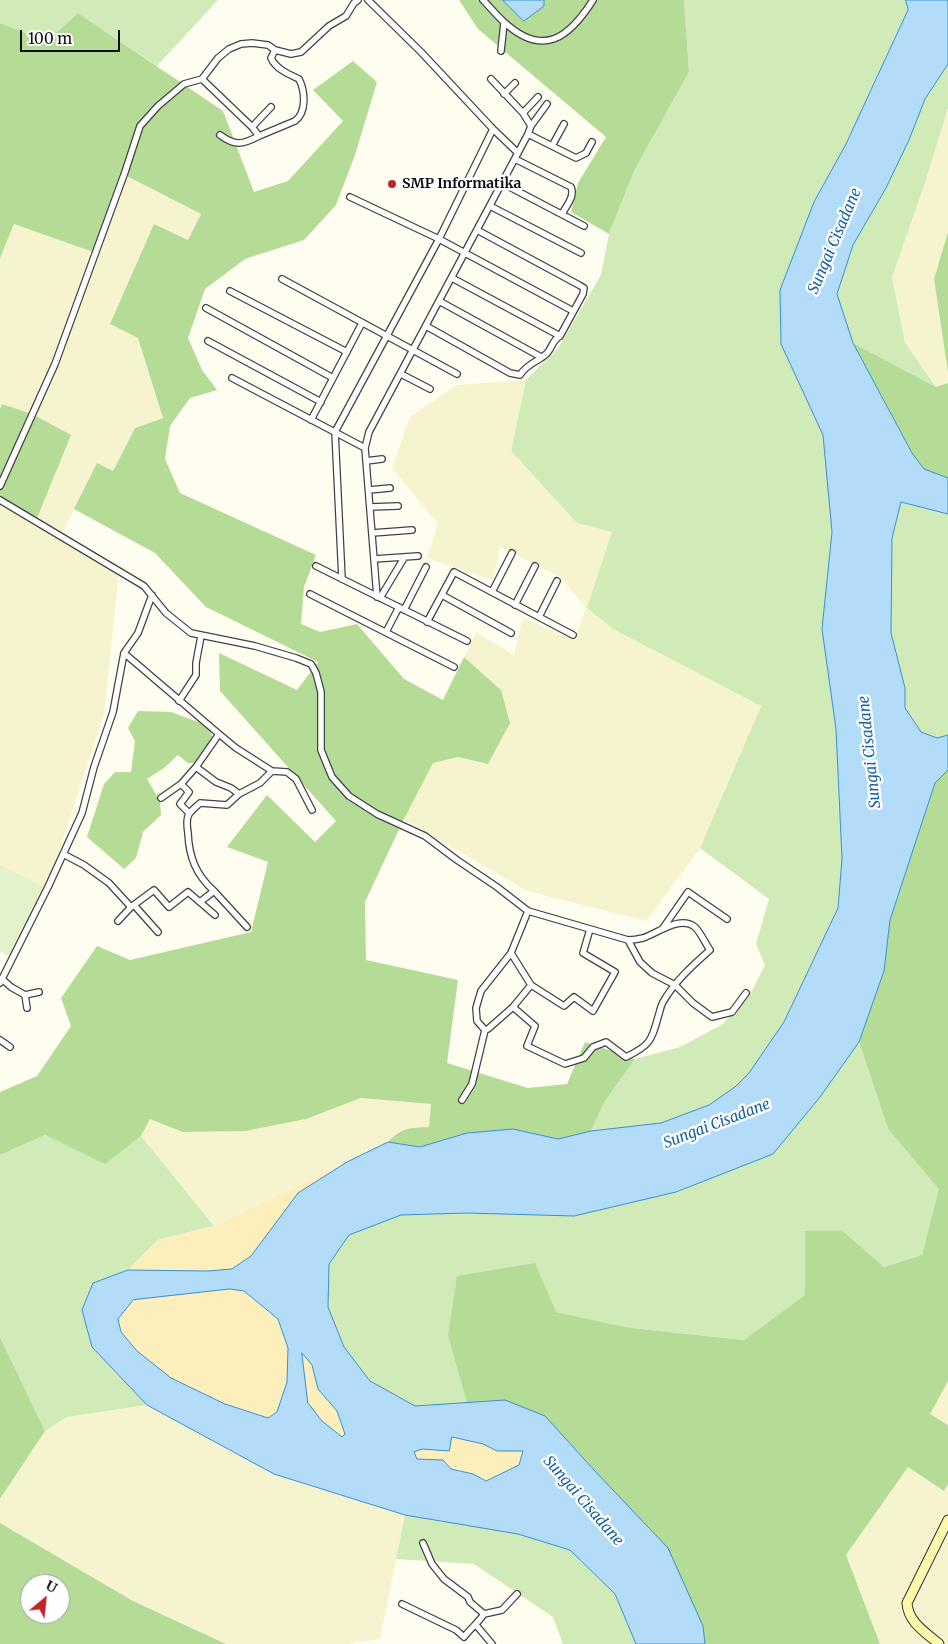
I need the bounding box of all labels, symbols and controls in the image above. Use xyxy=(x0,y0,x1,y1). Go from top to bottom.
scale bar xyxy=(22,20,122,52)
text: 100 m xyxy=(28,29,72,48)
place label: SMP Informatika xyxy=(402,176,521,192)
marker: SMP Informatika xyxy=(386,178,398,190)
water label: Sungai Cisadane xyxy=(805,185,865,297)
water label: Sungai Cisadane xyxy=(855,695,885,809)
water label: Sungai Cisadane xyxy=(661,1095,773,1153)
water label: Sungai Cisadane xyxy=(539,1452,627,1550)
north arrow xyxy=(20,1574,70,1624)
text: U xyxy=(43,1576,60,1597)

